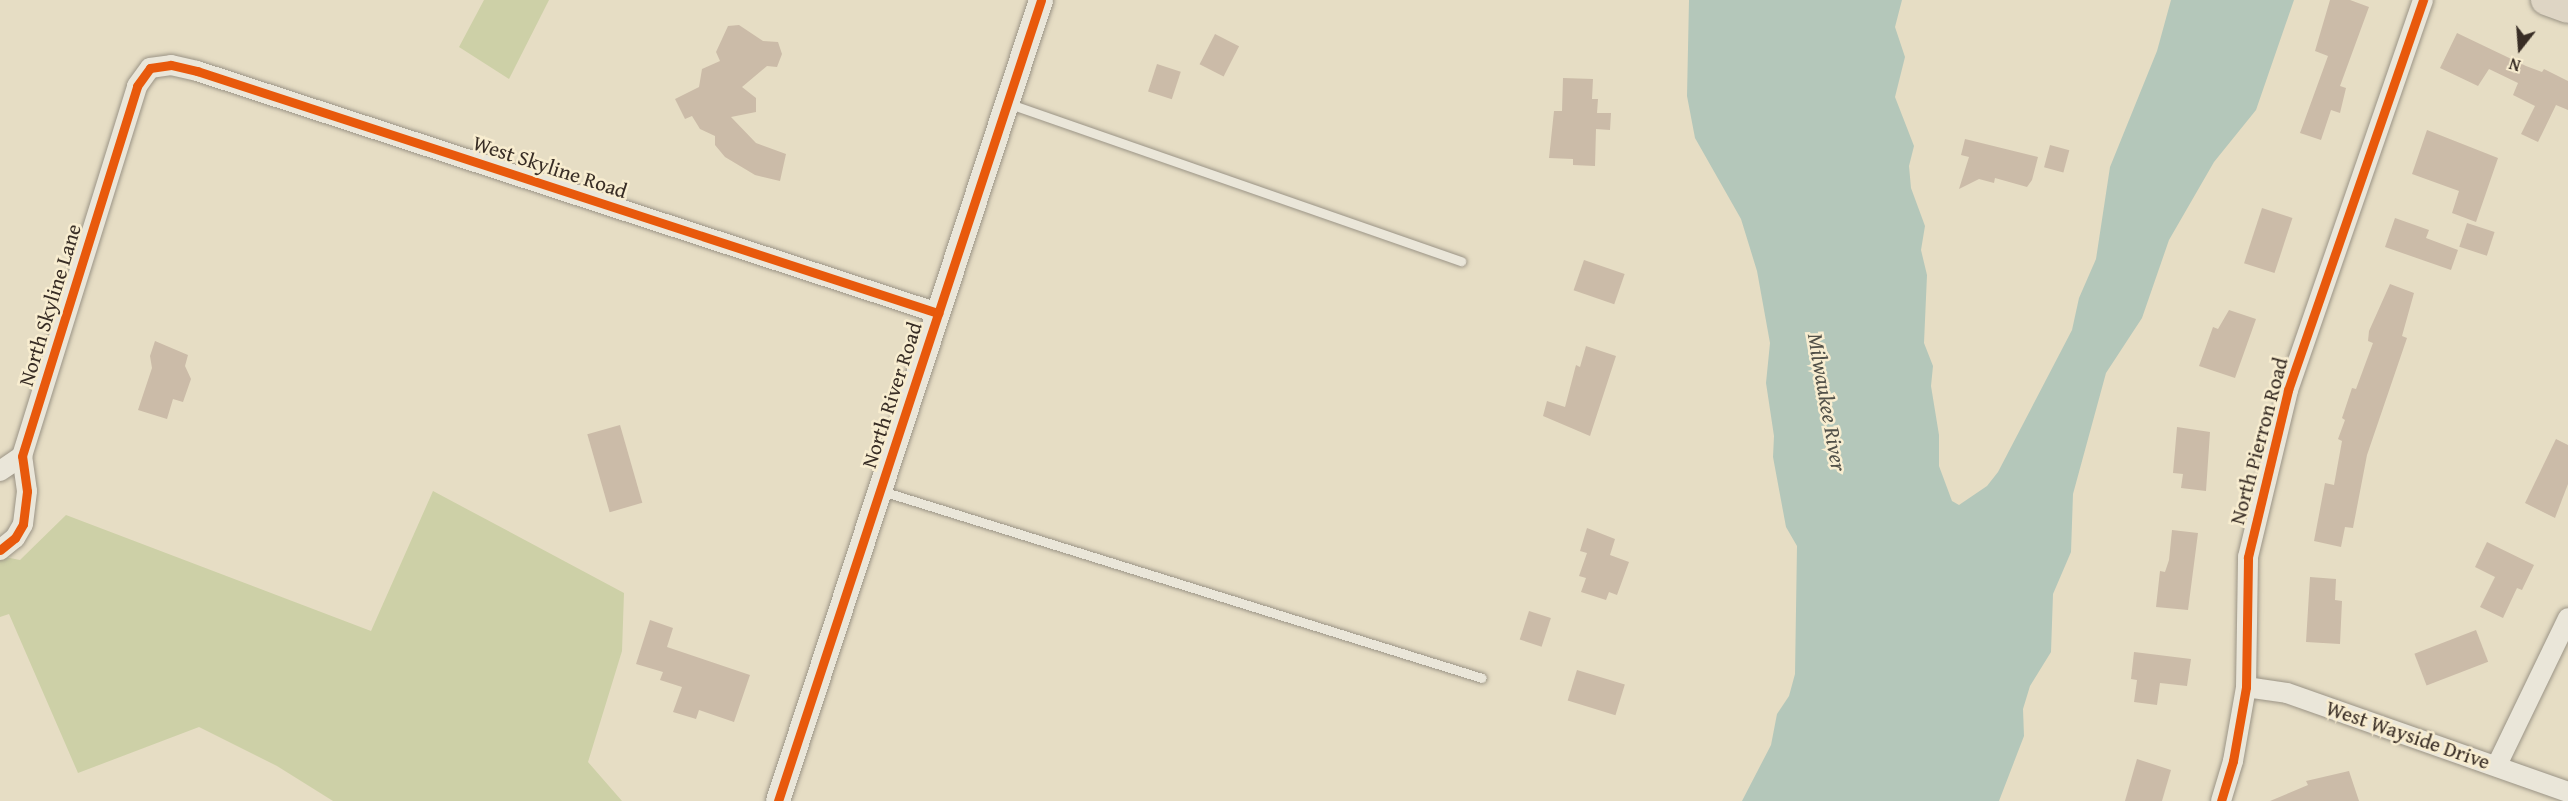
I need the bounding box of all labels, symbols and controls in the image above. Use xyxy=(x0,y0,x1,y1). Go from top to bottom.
north arrow xyxy=(2490,18,2550,78)
text: N xyxy=(2506,52,2523,78)
street label: West Skyline Road xyxy=(470,130,630,204)
street label: North Skyline Lane xyxy=(13,221,87,389)
street label: North River Road xyxy=(857,319,927,471)
water label: Milwaukee River xyxy=(1802,331,1852,473)
street label: North Pierron Road xyxy=(2225,355,2293,527)
street label: West Wayside Drive xyxy=(2323,695,2493,775)

